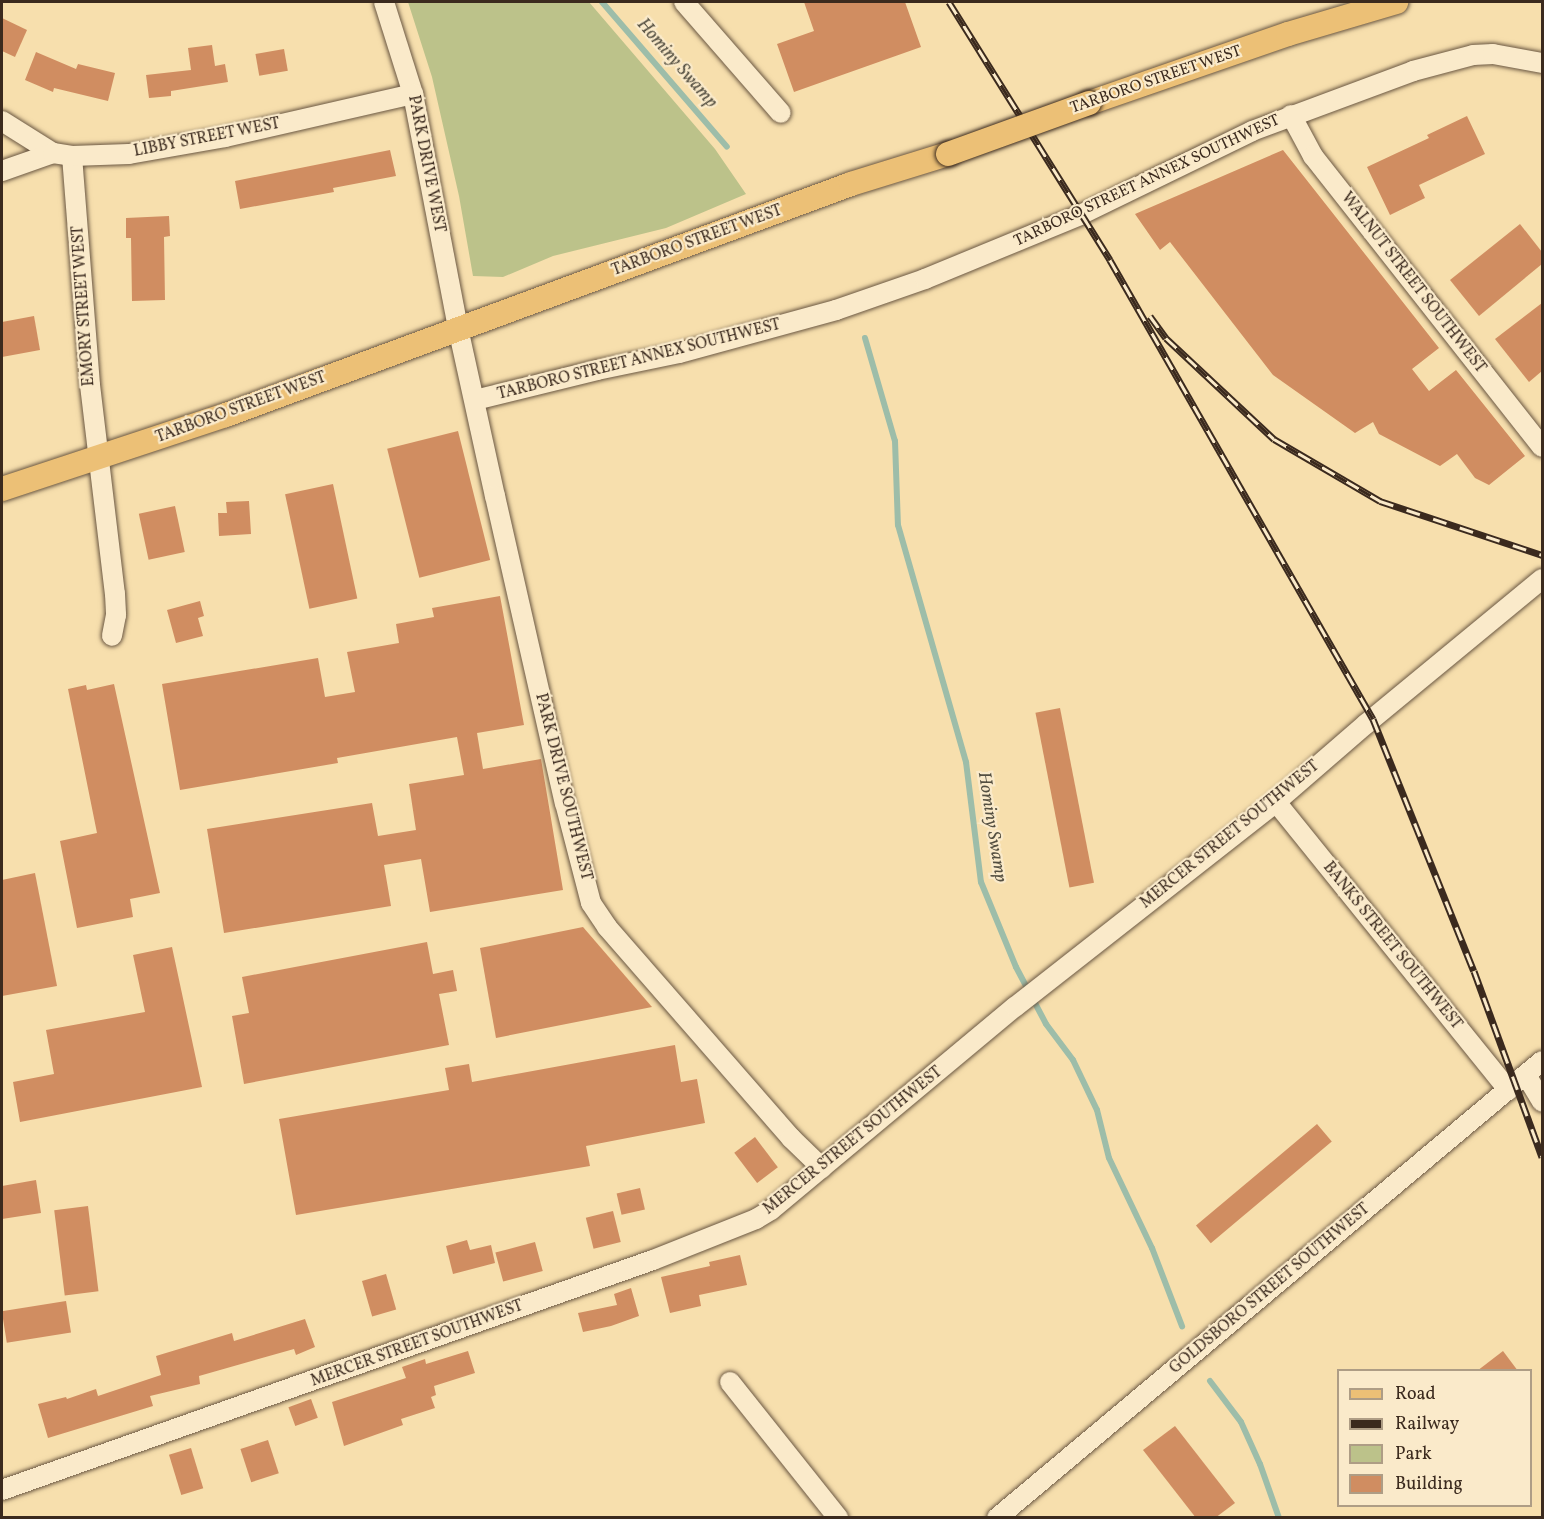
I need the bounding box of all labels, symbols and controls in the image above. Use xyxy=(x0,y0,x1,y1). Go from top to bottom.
water label: Hominy Swamp xyxy=(631,15,721,113)
street label: TARBORO STREET WEST xyxy=(1067,42,1245,118)
street label: PARK DRIVE WEST xyxy=(403,93,449,235)
street label: TARBORO STREET ANNEX SOUTHWEST xyxy=(1011,111,1283,251)
street label: LIBBY STREET WEST xyxy=(131,114,283,162)
street label: WALNUT STREET SOUTHWEST xyxy=(1336,188,1490,378)
street label: TARBORO STREET WEST xyxy=(609,201,785,281)
street label: EMORY STREET WEST xyxy=(69,224,99,388)
street label: TARBORO STREET ANNEX SOUTHWEST xyxy=(495,315,783,405)
street label: TARBORO STREET WEST xyxy=(153,368,329,448)
street label: PARK DRIVE SOUTHWEST xyxy=(530,691,596,883)
street label: MERCER STREET SOUTHWEST xyxy=(1137,757,1323,913)
water label: Hominy Swamp xyxy=(972,770,1010,884)
street label: BANKS STREET SOUTHWEST xyxy=(1318,858,1466,1034)
street label: MERCER STREET SOUTHWEST xyxy=(760,1063,946,1219)
street label: GOLDSBORO STREET SOUTHWEST xyxy=(1166,1200,1374,1378)
street label: MERCER STREET SOUTHWEST xyxy=(308,1297,526,1391)
legend xyxy=(1337,1369,1532,1507)
text: Road xyxy=(1395,1382,1436,1407)
text: Railway xyxy=(1395,1412,1459,1437)
text: Park xyxy=(1395,1442,1432,1467)
text: Building xyxy=(1395,1472,1463,1497)

